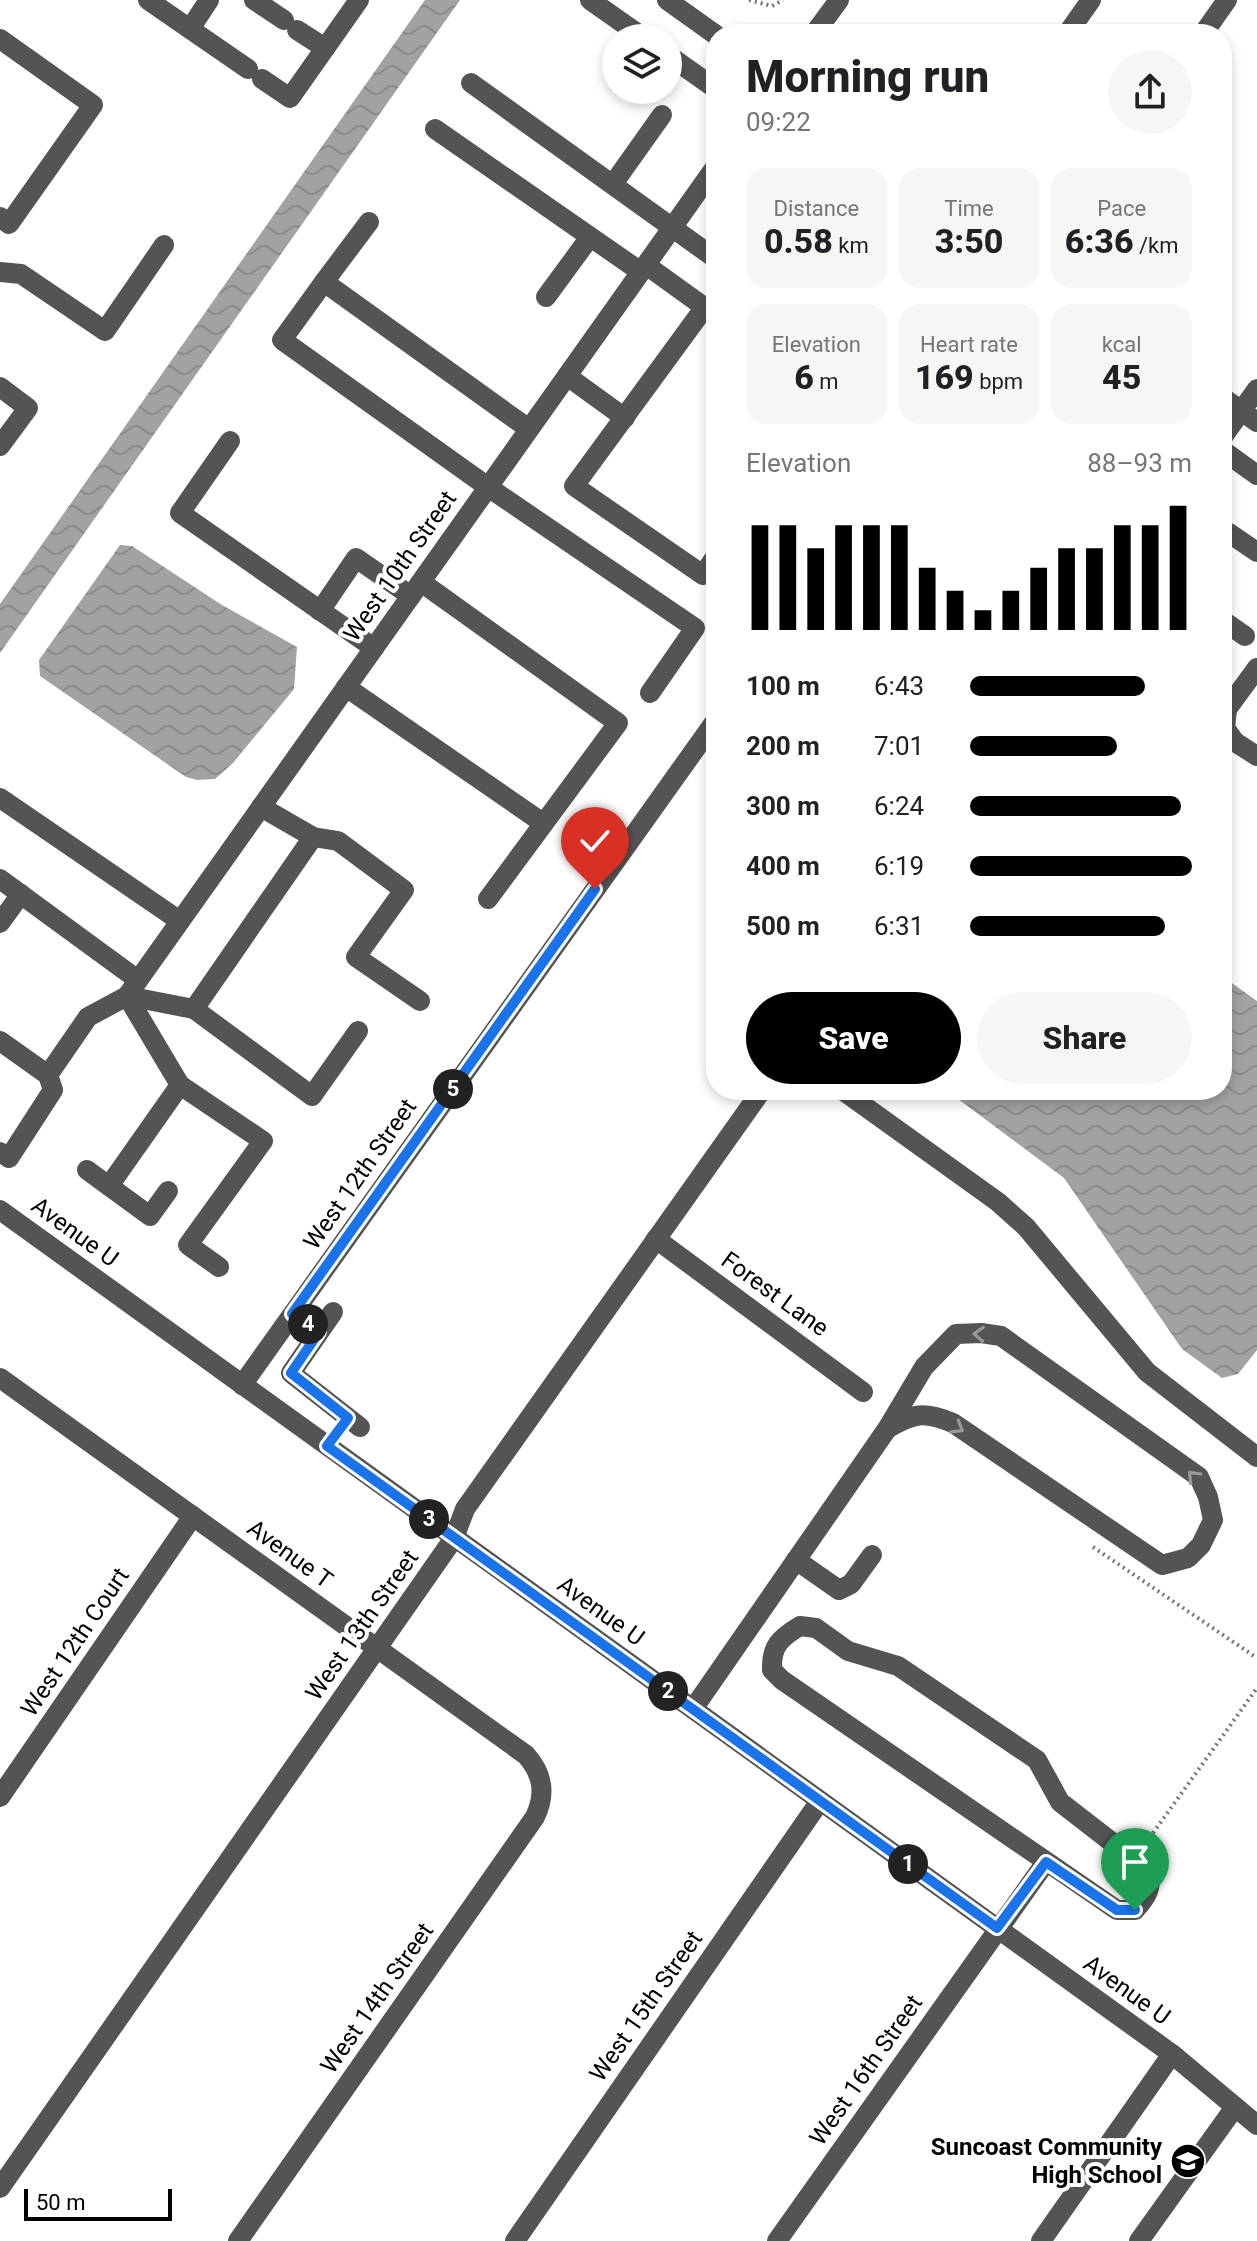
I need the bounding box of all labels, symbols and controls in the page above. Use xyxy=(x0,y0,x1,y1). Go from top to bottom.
map controls xyxy=(602,24,682,104)
button: layers xyxy=(602,24,682,104)
button: share xyxy=(1108,50,1192,134)
text: Morning run xyxy=(746,51,989,103)
text: 09:22 xyxy=(746,107,811,137)
text: Distance xyxy=(774,196,859,221)
text: Time xyxy=(944,196,994,221)
text: Pace xyxy=(1097,196,1146,221)
text: 0.58 xyxy=(764,221,833,261)
text: 3:50 xyxy=(935,221,1003,261)
text: 6:36 xyxy=(1065,221,1134,261)
text: km xyxy=(833,233,869,258)
text: /km xyxy=(1134,233,1179,258)
text: Elevation xyxy=(772,332,861,357)
text: Heart rate xyxy=(920,332,1018,357)
text: kcal xyxy=(1102,332,1142,357)
text: 6 xyxy=(794,357,814,397)
text: 169 xyxy=(915,357,974,397)
text: 45 xyxy=(1102,357,1141,397)
text: m xyxy=(814,369,839,394)
text: bpm xyxy=(974,369,1023,394)
text: Elevation xyxy=(746,448,851,478)
text: 88–93 m xyxy=(1087,448,1192,478)
street label: West 10th Street xyxy=(338,485,462,647)
text: 100 m xyxy=(746,671,820,701)
text: 6:43 xyxy=(874,671,924,701)
text: 200 m xyxy=(746,731,820,761)
text: 7:01 xyxy=(874,731,924,761)
text: 300 m xyxy=(746,791,820,821)
text: 6:24 xyxy=(874,791,924,821)
pin xyxy=(561,807,629,889)
icon: check xyxy=(573,819,617,863)
text: 400 m xyxy=(746,851,820,881)
text: 6:19 xyxy=(874,851,924,881)
text: 500 m xyxy=(746,911,820,941)
text: 6:31 xyxy=(874,911,924,941)
button: Save xyxy=(746,992,961,1084)
button: Share xyxy=(977,992,1192,1084)
pin: 5 xyxy=(433,1069,473,1109)
text: 5 xyxy=(447,1076,459,1101)
street label: West 12th Street xyxy=(298,1093,422,1255)
street label: Avenue U xyxy=(26,1191,124,1273)
street label: Forest Lane xyxy=(716,1246,834,1342)
pin: 4 xyxy=(288,1304,328,1344)
text: 4 xyxy=(302,1311,314,1336)
one-way arrow xyxy=(973,1326,986,1343)
one-way arrow xyxy=(949,1418,964,1433)
one-way arrow xyxy=(1188,1471,1203,1485)
pin: 3 xyxy=(409,1499,449,1539)
text: 3 xyxy=(423,1506,435,1531)
street label: Avenue T xyxy=(242,1514,338,1594)
street label: West 13th Street xyxy=(300,1544,424,1706)
street label: West 12th Court xyxy=(15,1562,135,1722)
street label: Avenue U xyxy=(552,1570,650,1652)
pin: 2 xyxy=(648,1671,688,1711)
text: 2 xyxy=(662,1678,674,1703)
pin xyxy=(1101,1828,1169,1910)
icon: arrive xyxy=(1113,1840,1157,1884)
pin: 1 xyxy=(888,1844,928,1884)
text: 1 xyxy=(902,1851,914,1876)
street label: West 14th Street xyxy=(315,1917,439,2079)
street label: West 15th Street xyxy=(584,1925,708,2087)
street label: Avenue U xyxy=(1078,1949,1176,2031)
street label: West 16th Street xyxy=(804,1989,928,2151)
place label: Suncoast Community High School xyxy=(931,2133,1163,2189)
school or university icon: Suncoast Community High School xyxy=(1169,2142,1207,2180)
scale bar xyxy=(24,2185,172,2221)
text: 50 m xyxy=(36,2190,85,2215)

